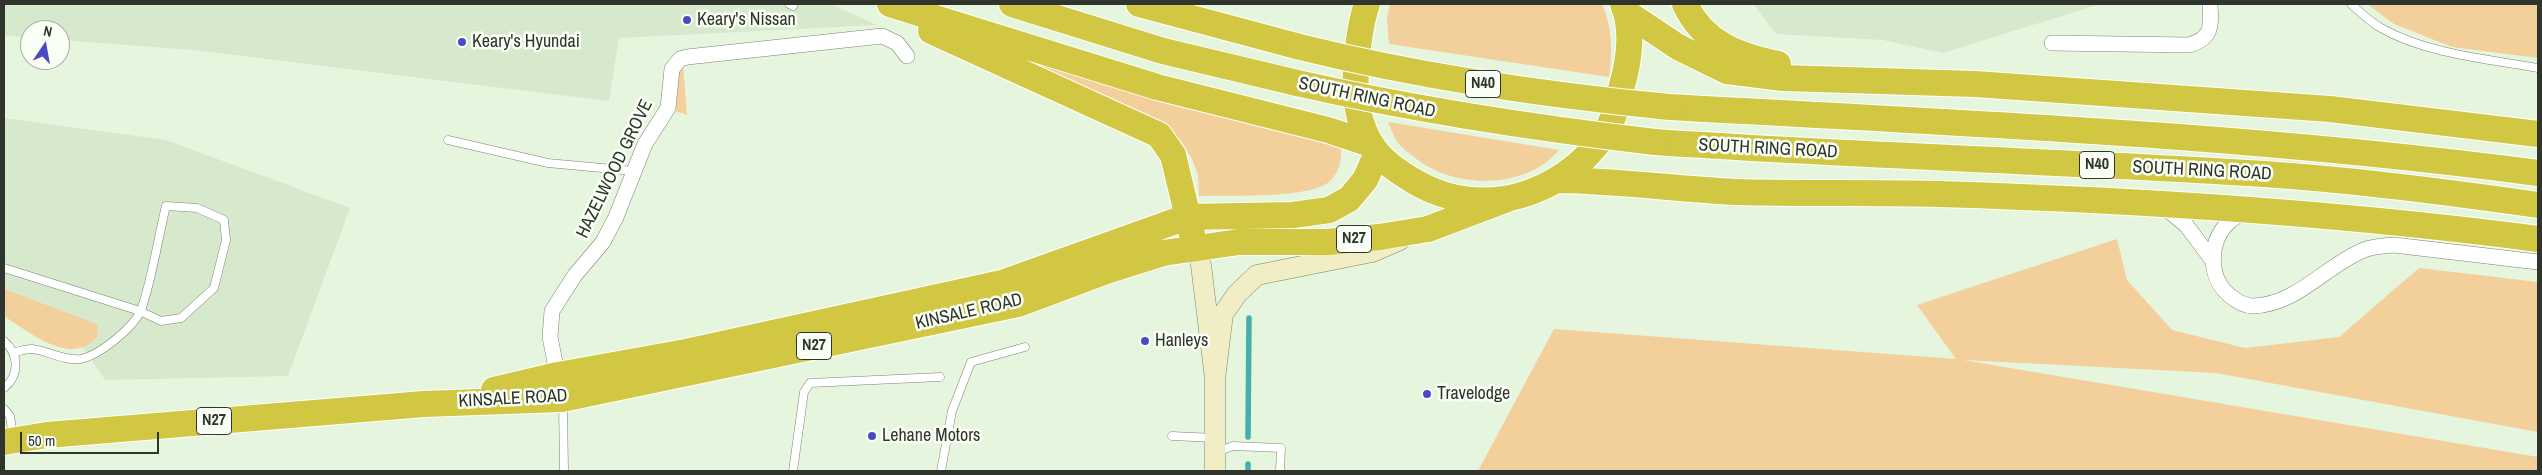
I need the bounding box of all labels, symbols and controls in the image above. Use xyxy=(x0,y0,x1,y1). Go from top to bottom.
place label: Keary's Nissan xyxy=(697,9,796,31)
marker: Keary's Nissan xyxy=(681,14,693,26)
north arrow xyxy=(20,20,70,70)
text: N xyxy=(42,22,54,41)
place label: Keary's Hyundai xyxy=(472,31,580,53)
marker: Keary's Hyundai xyxy=(456,36,468,48)
road number: N40 xyxy=(1466,70,1500,98)
street label: SOUTH RING ROAD xyxy=(1297,73,1437,123)
street label: HAZELWOOD GROVE xyxy=(572,96,658,242)
street label: SOUTH RING ROAD xyxy=(1698,135,1838,163)
road number: N40 xyxy=(2080,152,2114,178)
street label: SOUTH RING ROAD xyxy=(2132,157,2272,185)
road number: N27 xyxy=(1336,225,1372,252)
street label: KINSALE ROAD xyxy=(913,289,1025,335)
place label: Hanleys xyxy=(1155,330,1208,352)
road number: N27 xyxy=(796,332,832,360)
marker: Hanleys xyxy=(1139,335,1151,347)
place label: Travelodge xyxy=(1437,383,1510,405)
street label: KINSALE ROAD xyxy=(458,385,568,413)
marker: Travelodge xyxy=(1421,388,1433,400)
road number: N27 xyxy=(196,408,232,434)
scale bar xyxy=(22,422,161,454)
place label: Lehane Motors xyxy=(882,425,980,447)
text: 50 m xyxy=(28,430,55,451)
marker: Lehane Motors xyxy=(866,430,878,442)

